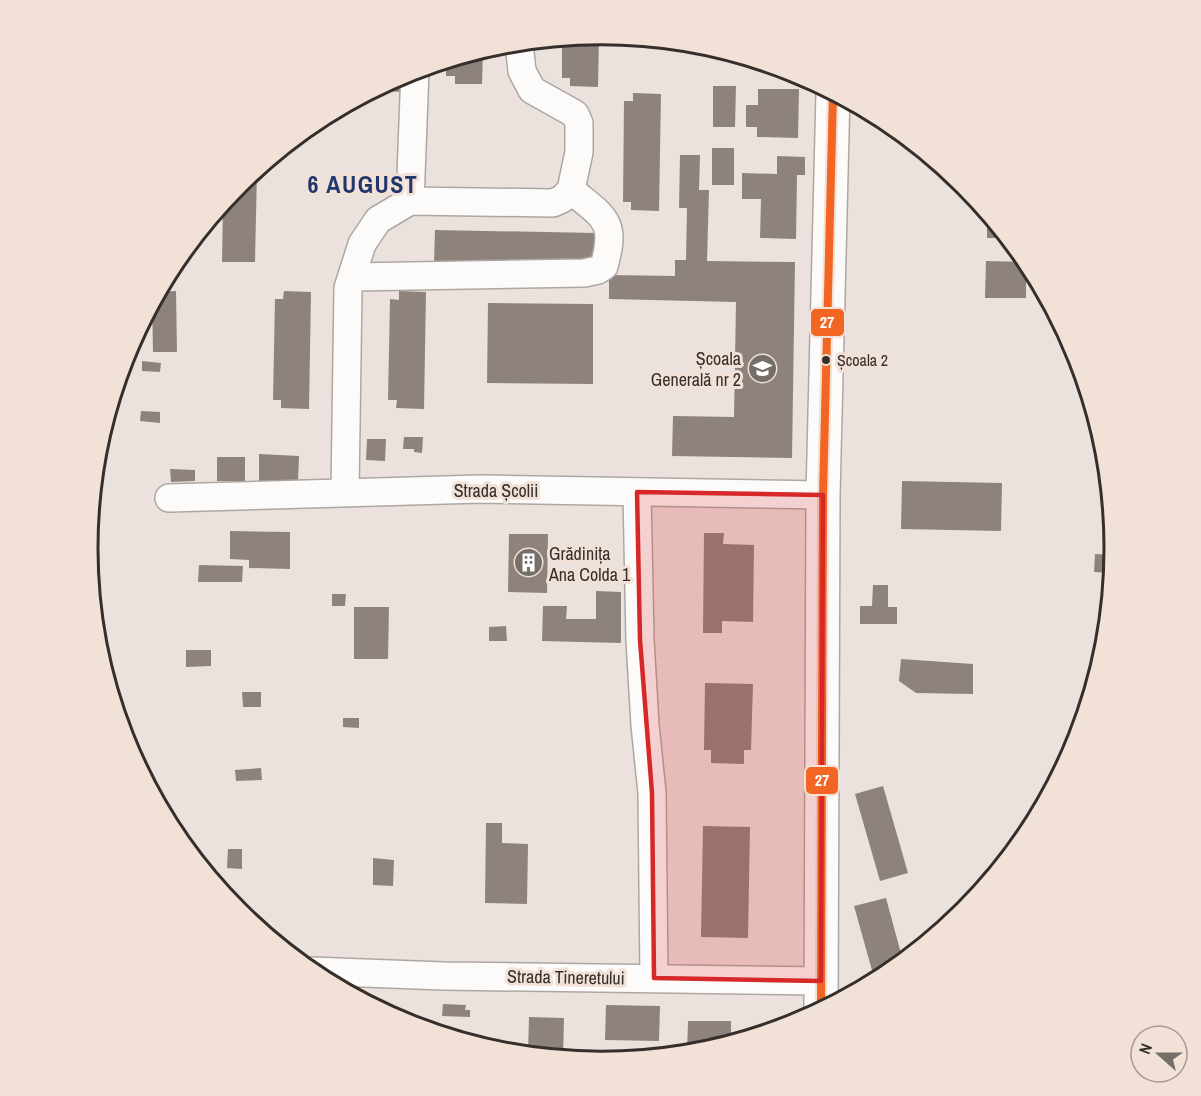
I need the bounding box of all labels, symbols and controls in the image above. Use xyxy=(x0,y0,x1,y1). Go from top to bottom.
district label: 6 AUGUST xyxy=(308,168,418,200)
line badge: 27 xyxy=(810,308,845,337)
text: 27 xyxy=(820,311,834,333)
place label: Școala Generală nr 2 xyxy=(651,346,741,392)
place label: Școala 2 xyxy=(837,349,888,371)
school or university icon: Școala Generală nr 2 xyxy=(746,352,778,384)
marker: Școala 2 xyxy=(820,354,832,366)
street label: Strada Școlii xyxy=(454,478,538,503)
place label: Grădinița Ana Colda 1 xyxy=(548,541,631,587)
building icon: Grădinița Ana Colda 1 xyxy=(512,547,544,579)
line badge: 27 xyxy=(805,766,839,795)
text: 27 xyxy=(815,769,829,791)
street label: Strada Tineretului xyxy=(507,963,625,991)
north arrow xyxy=(1129,1024,1189,1084)
text: N xyxy=(1133,1040,1157,1057)

